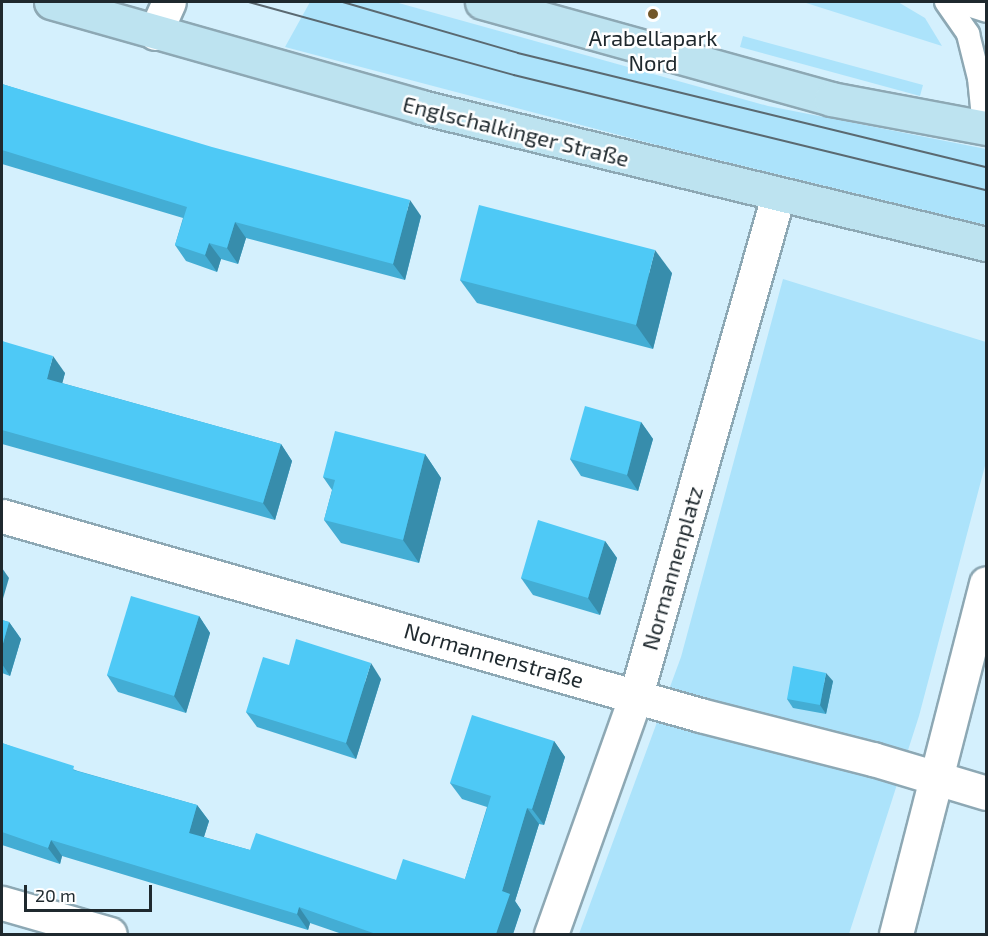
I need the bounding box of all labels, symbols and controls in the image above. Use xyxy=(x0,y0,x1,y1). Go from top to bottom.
marker: Arabellapark Nord xyxy=(646,7,660,21)
place label: Arabellapark Nord xyxy=(589,24,717,76)
street label: Englschalkinger Straße xyxy=(400,90,632,172)
street label: Normannenplatz xyxy=(636,483,708,653)
street label: Normannenstraße xyxy=(401,617,587,693)
scale bar xyxy=(27,873,154,911)
text: 20 m xyxy=(35,884,76,906)

